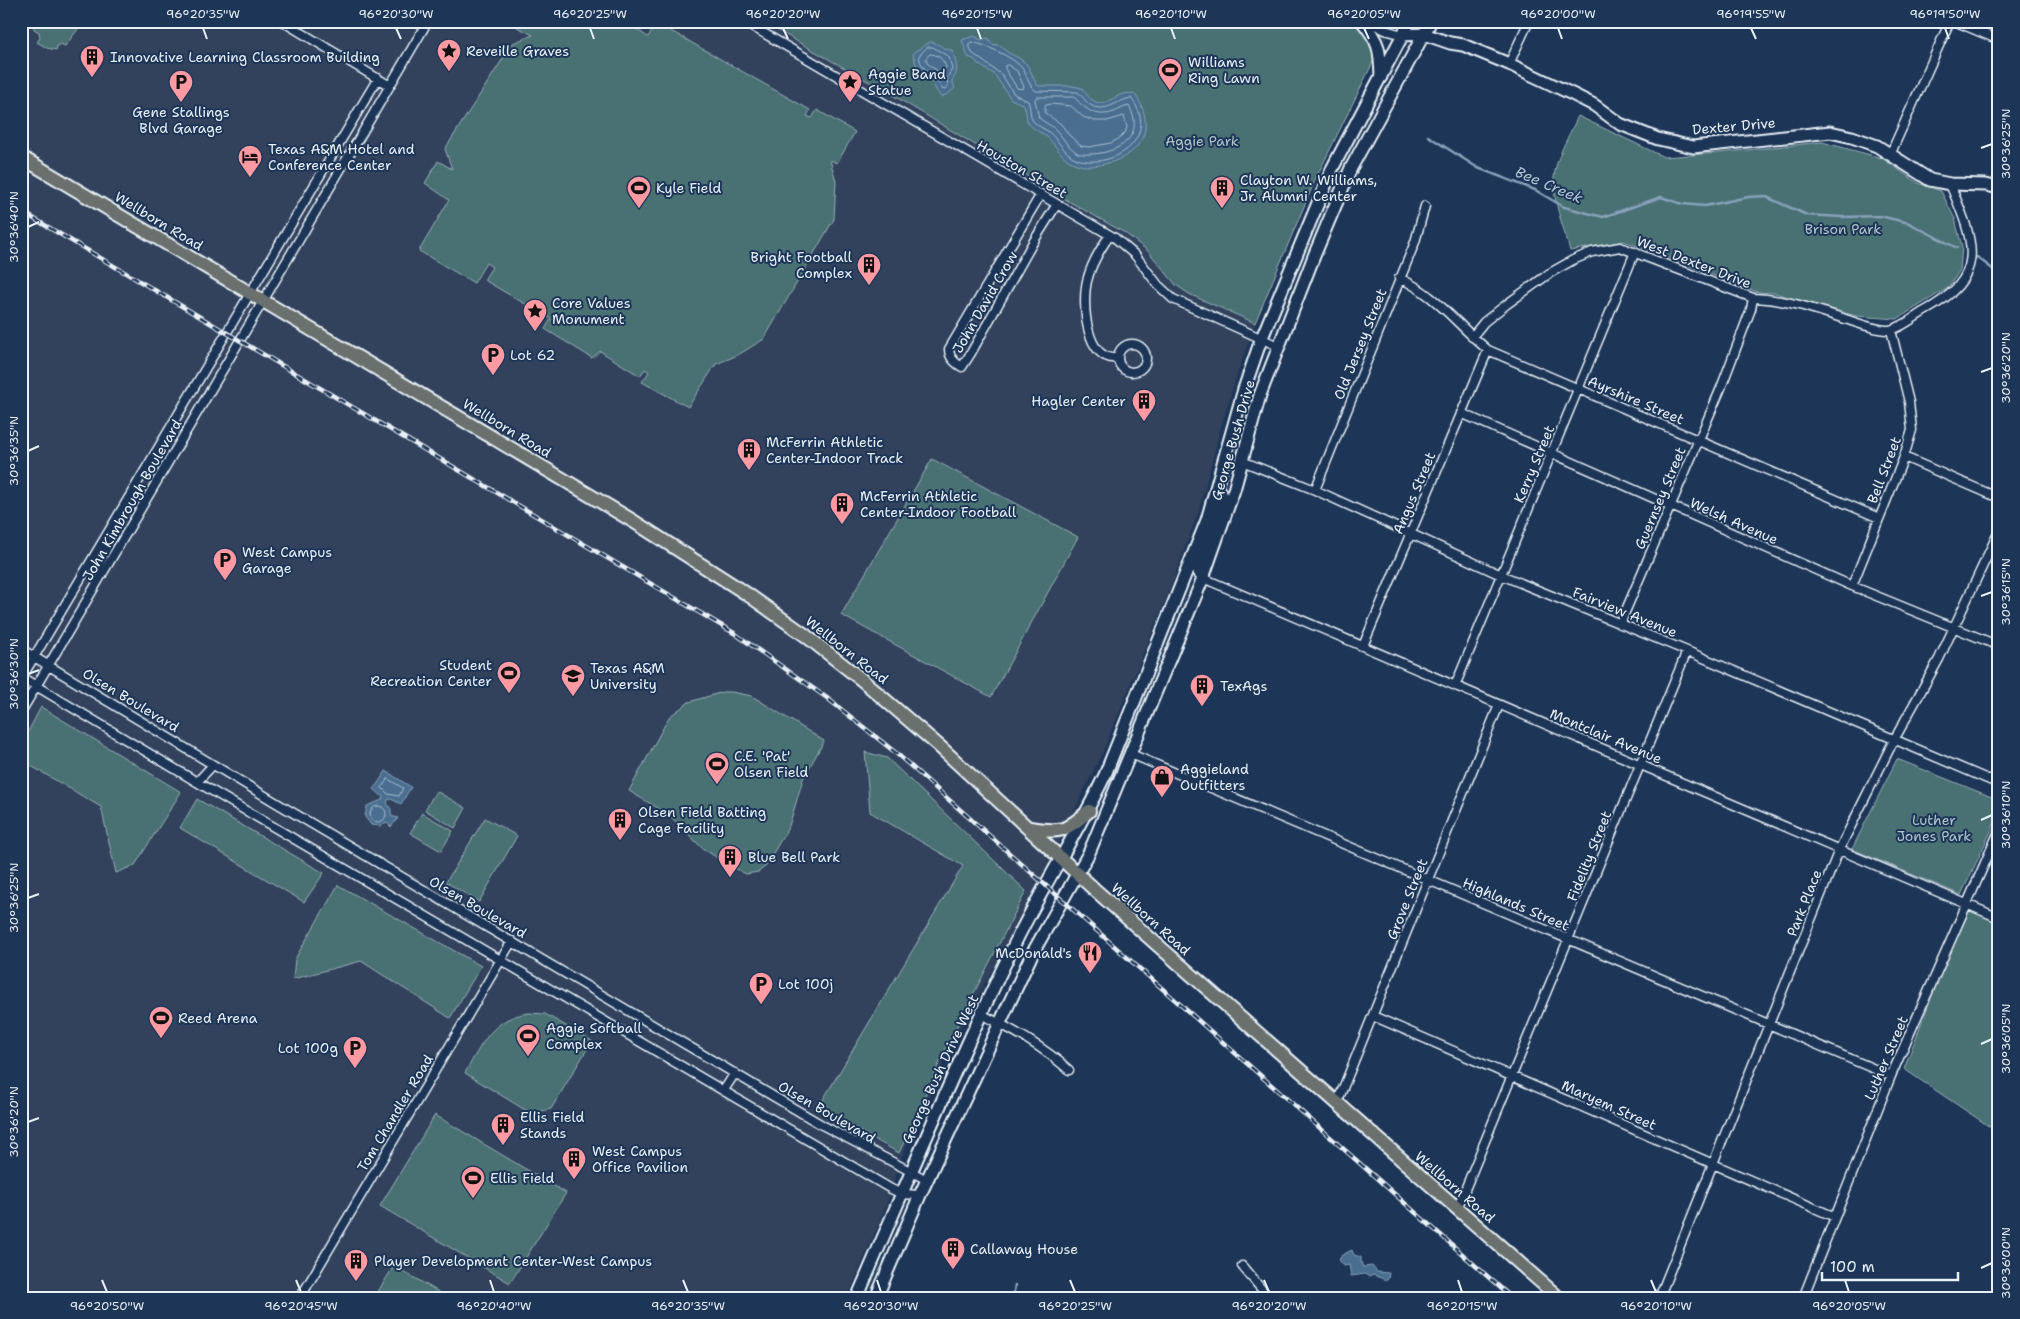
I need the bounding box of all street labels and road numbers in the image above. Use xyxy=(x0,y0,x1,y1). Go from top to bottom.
street label: Dexter Drive xyxy=(1692,113,1776,139)
street label: Houston Street xyxy=(973,136,1071,202)
street label: Wellborn Road xyxy=(111,187,207,255)
street label: West Dexter Drive xyxy=(1634,232,1754,292)
street label: John David Crow xyxy=(948,248,1022,356)
street label: Old Jersey Street xyxy=(1329,286,1391,402)
street label: Ayrshire Street xyxy=(1585,372,1687,428)
street label: George Bush Drive xyxy=(1207,378,1259,502)
street label: Wellborn Road xyxy=(459,394,555,462)
street label: John Kimbrough Boulevard xyxy=(78,416,186,584)
street label: Kerry Street xyxy=(1510,422,1558,506)
street label: Bell Street xyxy=(1863,434,1905,506)
street label: Guernsey Street xyxy=(1630,444,1690,552)
street label: Angus Street xyxy=(1389,449,1439,537)
street label: Welsh Avenue xyxy=(1687,494,1781,548)
street label: Fairview Avenue xyxy=(1570,583,1680,641)
street label: Wellborn Road xyxy=(802,612,892,688)
street label: Olsen Boulevard xyxy=(79,664,183,736)
street label: Montclair Avenue xyxy=(1547,704,1665,768)
street label: Fidelity Street xyxy=(1563,808,1615,904)
street label: Grove Street xyxy=(1383,856,1431,942)
street label: Park Place xyxy=(1782,867,1826,939)
street label: Olsen Boulevard xyxy=(426,872,530,942)
street label: Highlands Street xyxy=(1460,873,1572,935)
street label: Wellborn Road xyxy=(1108,879,1194,959)
street label: George Bush Drive West xyxy=(897,991,983,1147)
street label: Luther Street xyxy=(1860,1013,1912,1103)
street label: Tom Chandler Road xyxy=(353,1051,437,1175)
street label: Maryem Street xyxy=(1559,1076,1659,1134)
street label: Olsen Boulevard xyxy=(775,1077,879,1147)
street label: Wellborn Road xyxy=(1411,1147,1499,1227)

